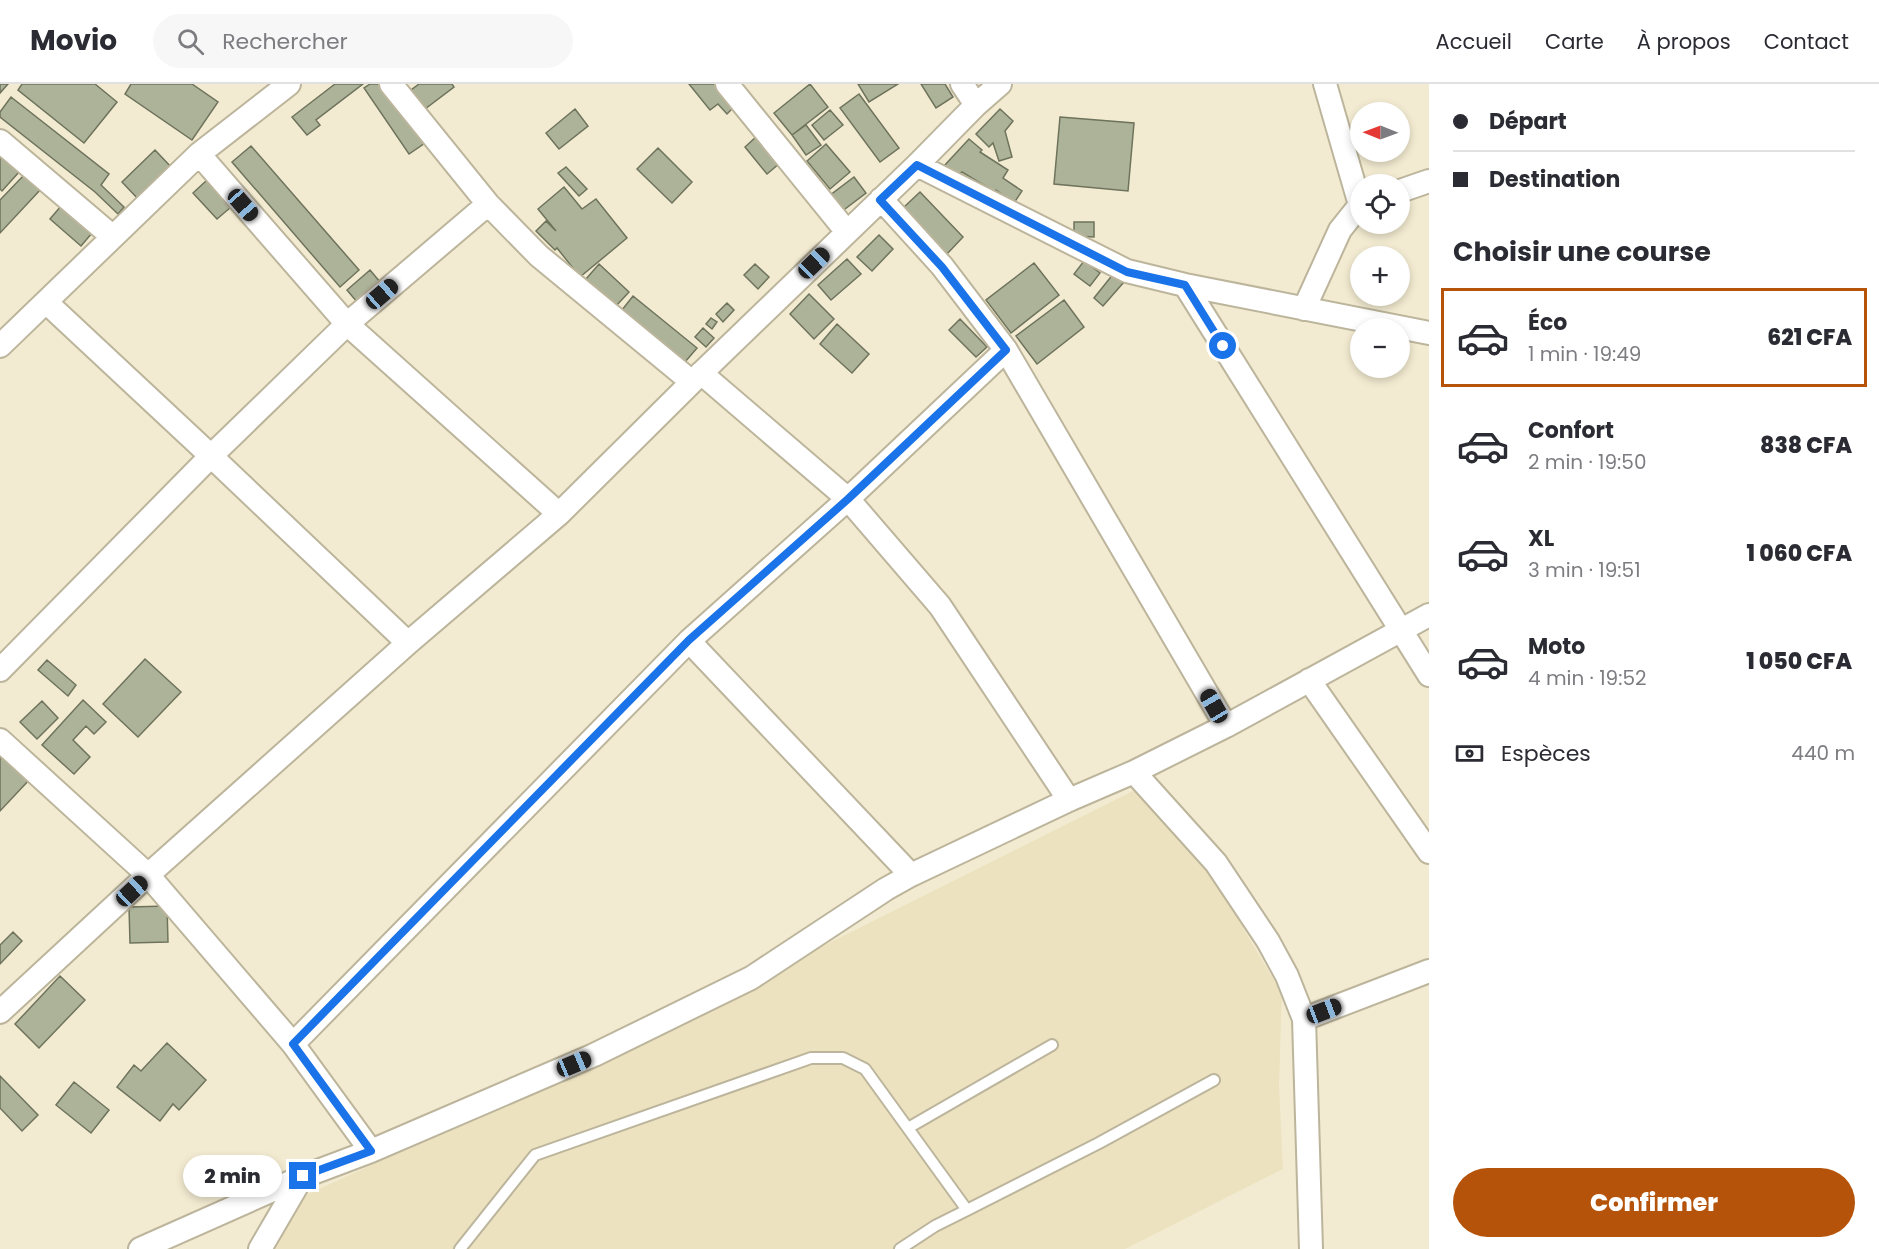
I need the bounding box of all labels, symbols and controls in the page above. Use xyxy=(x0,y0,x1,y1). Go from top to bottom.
search box xyxy=(153,14,573,68)
text: Movio xyxy=(30,21,117,60)
icon: search xyxy=(174,25,207,58)
text: Rechercher xyxy=(222,26,348,57)
text: Accueil xyxy=(1435,27,1512,56)
text: Carte xyxy=(1545,27,1604,56)
text: À propos xyxy=(1637,27,1731,56)
text: Contact xyxy=(1764,27,1849,56)
north arrow xyxy=(1350,102,1410,162)
map controls xyxy=(1350,102,1410,378)
text: Départ xyxy=(1489,106,1567,137)
text: Destination xyxy=(1489,164,1620,195)
button: locate xyxy=(1350,174,1410,234)
car xyxy=(224,186,262,224)
text: Choisir une course xyxy=(1453,233,1711,270)
car xyxy=(795,244,833,282)
button: + xyxy=(1350,246,1410,306)
car xyxy=(363,275,401,313)
text: Éco xyxy=(1528,307,1567,338)
icon: car xyxy=(1456,311,1510,365)
button: − xyxy=(1350,318,1410,378)
text: 621 CFA xyxy=(1767,322,1852,353)
route start xyxy=(1209,332,1236,359)
text: 1 min · 19:49 xyxy=(1528,340,1641,368)
text: Confort xyxy=(1528,415,1614,446)
icon: car xyxy=(1456,419,1510,473)
text: 838 CFA xyxy=(1760,430,1852,461)
text: 2 min · 19:50 xyxy=(1528,448,1646,476)
text: XL xyxy=(1528,523,1554,554)
icon: car xyxy=(1456,527,1510,581)
text: 1 060 CFA xyxy=(1747,538,1852,569)
text: 3 min · 19:51 xyxy=(1528,556,1641,584)
text: Moto xyxy=(1528,631,1585,662)
icon: car xyxy=(1456,635,1510,689)
text: 1 050 CFA xyxy=(1746,646,1852,677)
text: 4 min · 19:52 xyxy=(1528,664,1646,692)
car xyxy=(1197,686,1231,726)
icon: cash xyxy=(1453,737,1486,770)
text: Espèces xyxy=(1501,738,1591,769)
text: 440 m xyxy=(1791,739,1855,767)
car xyxy=(113,872,151,910)
car xyxy=(1304,996,1344,1026)
car xyxy=(554,1049,594,1079)
callout: 2 min xyxy=(183,1155,282,1197)
text: 2 min xyxy=(204,1162,261,1190)
route end xyxy=(289,1162,316,1189)
button: Confirmer xyxy=(1453,1168,1855,1237)

